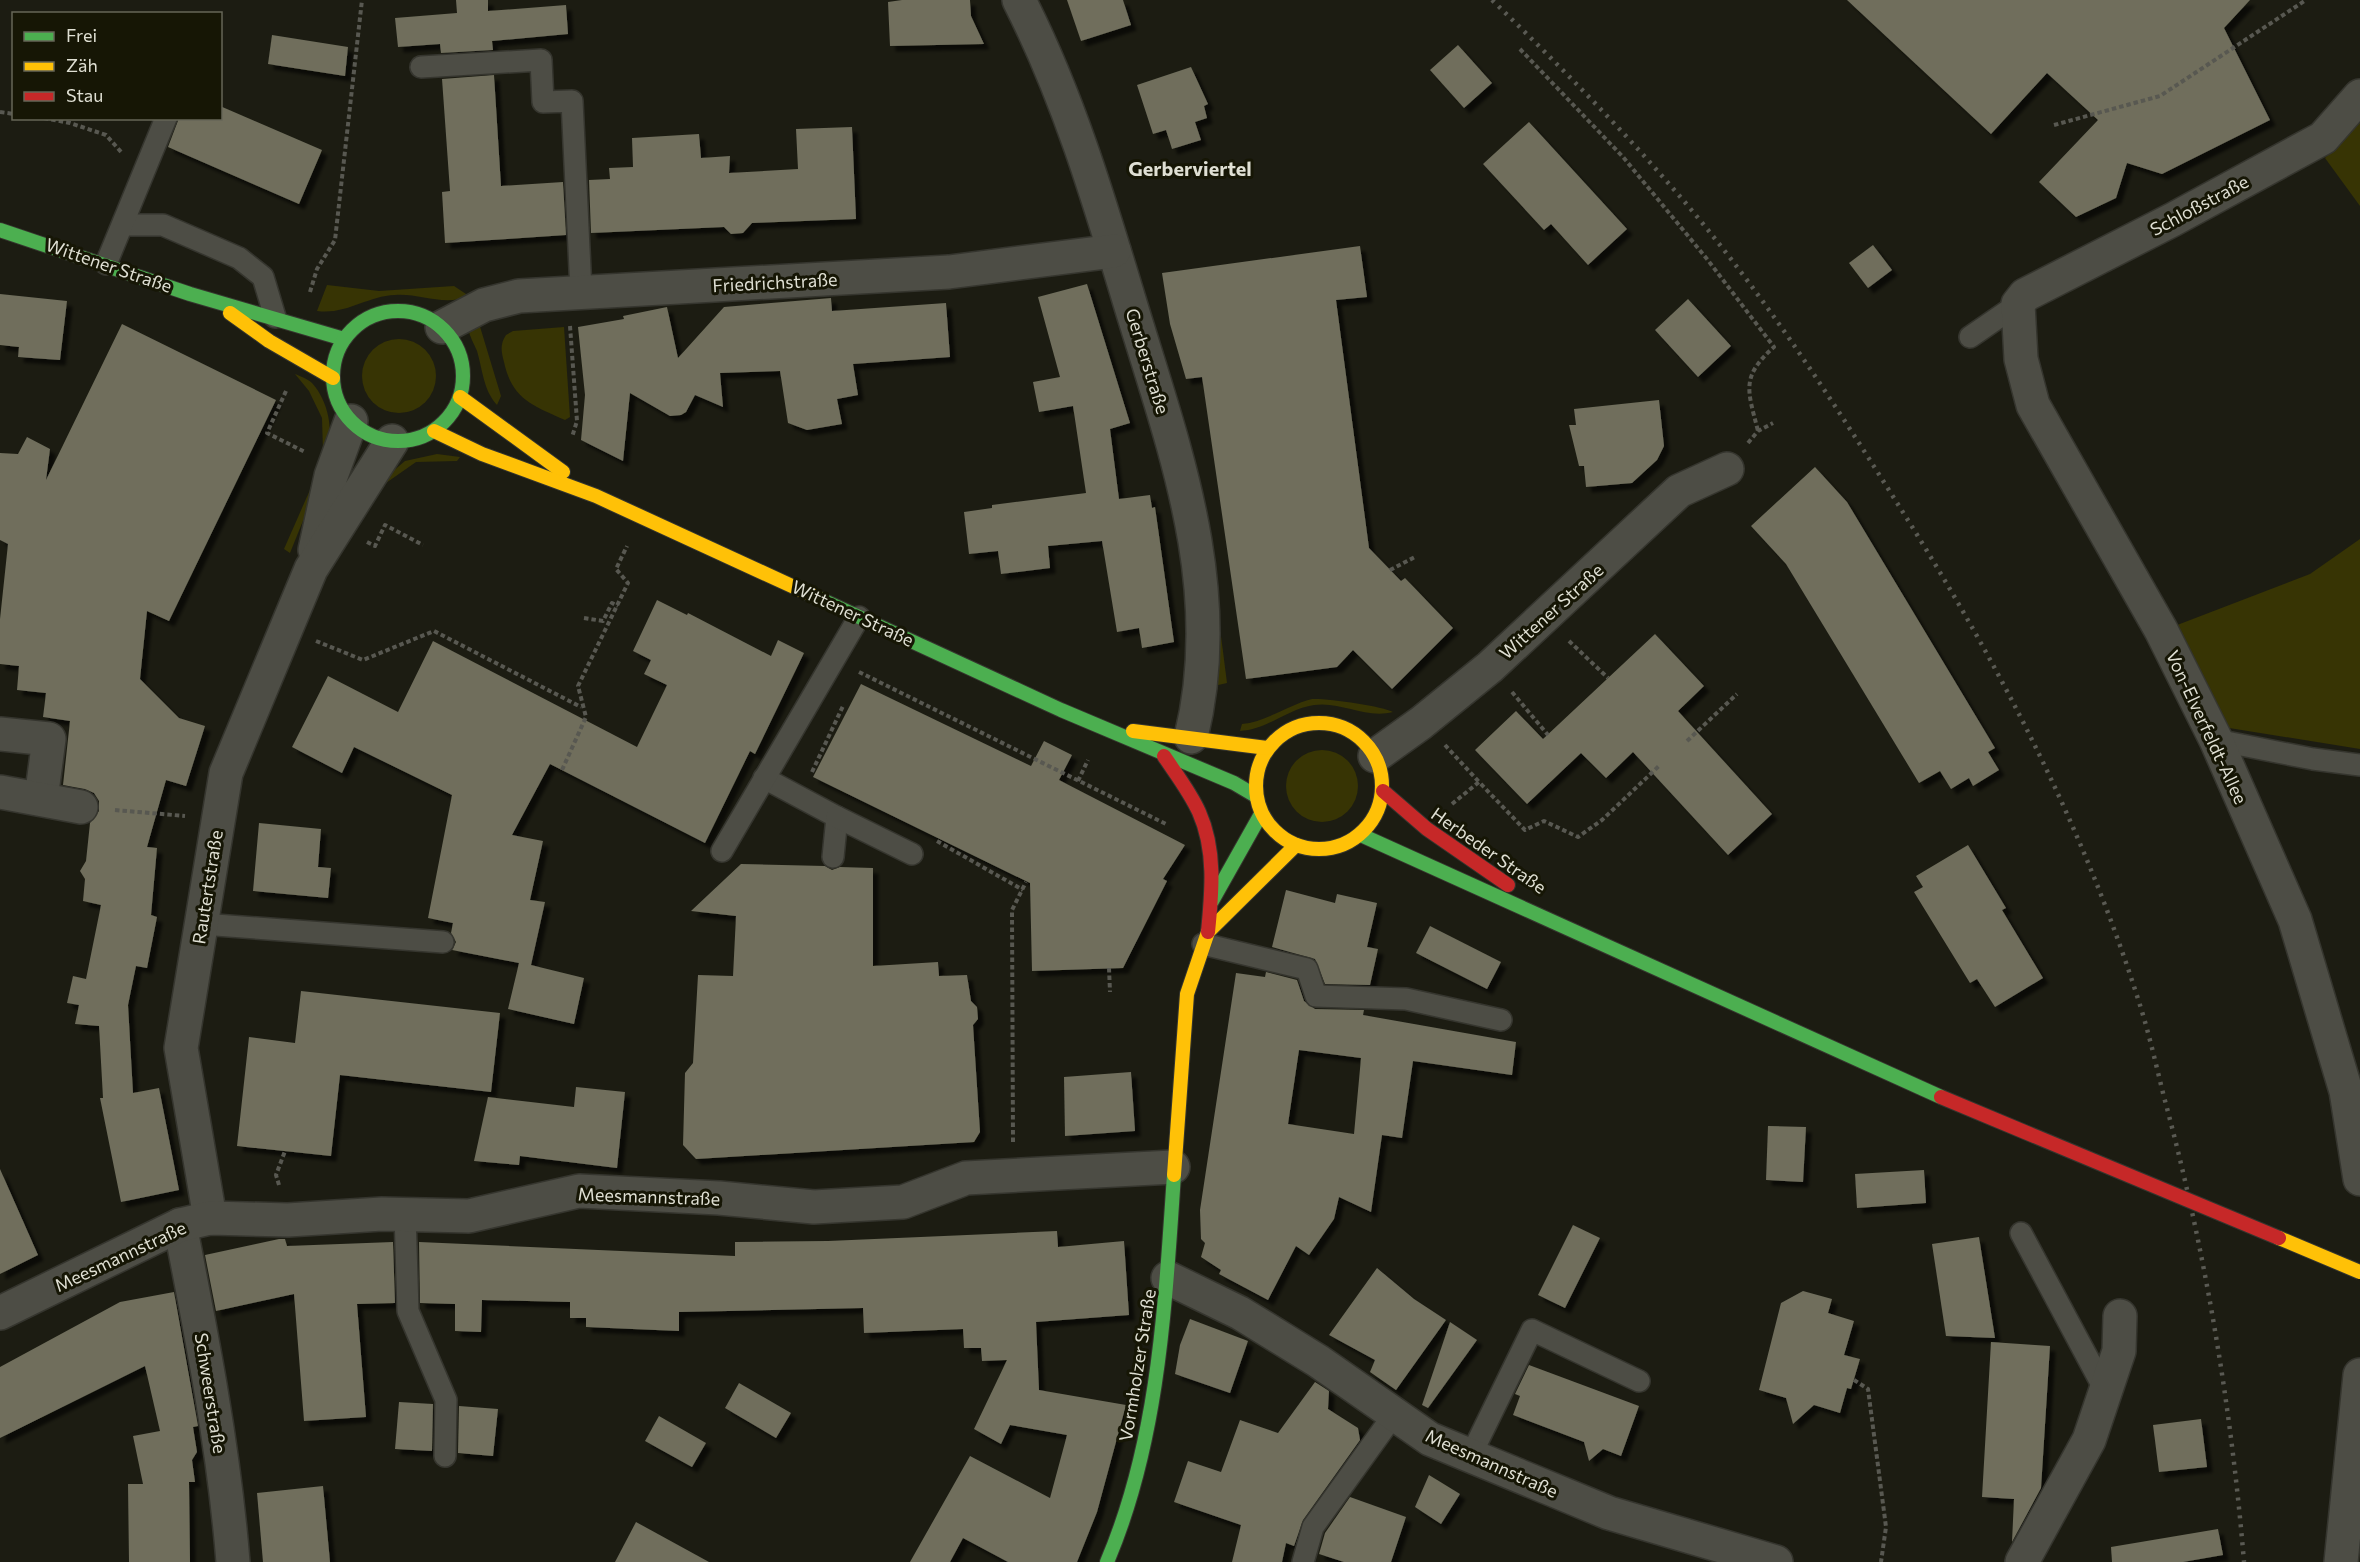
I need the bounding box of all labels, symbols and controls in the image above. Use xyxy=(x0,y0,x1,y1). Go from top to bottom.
legend xyxy=(12,12,222,120)
text: Frei xyxy=(66,24,97,46)
text: Zäh xyxy=(66,54,98,76)
text: Stau xyxy=(66,84,103,106)
district label: Gerberviertel xyxy=(1128,156,1252,180)
street label: Schloßstraße xyxy=(2146,170,2252,240)
street label: Wittener Straße xyxy=(43,233,175,297)
street label: Friedrichstraße xyxy=(712,268,838,296)
street label: Gerberstraße xyxy=(1122,306,1174,416)
street label: Wittener Straße xyxy=(1495,559,1607,663)
street label: Wittener Straße xyxy=(788,575,918,651)
street label: Von-Elverfeldt-Allee xyxy=(2162,647,2252,807)
street label: Herbeder Straße xyxy=(1427,802,1551,898)
street label: Rautertstraße xyxy=(187,828,227,946)
street label: Meesmannstraße xyxy=(577,1183,721,1209)
street label: Meesmannstraße xyxy=(51,1216,189,1296)
street label: Vormholzer Straße xyxy=(1114,1287,1160,1443)
street label: Schweerstraße xyxy=(191,1331,231,1455)
street label: Meesmannstraße xyxy=(1422,1424,1562,1502)

